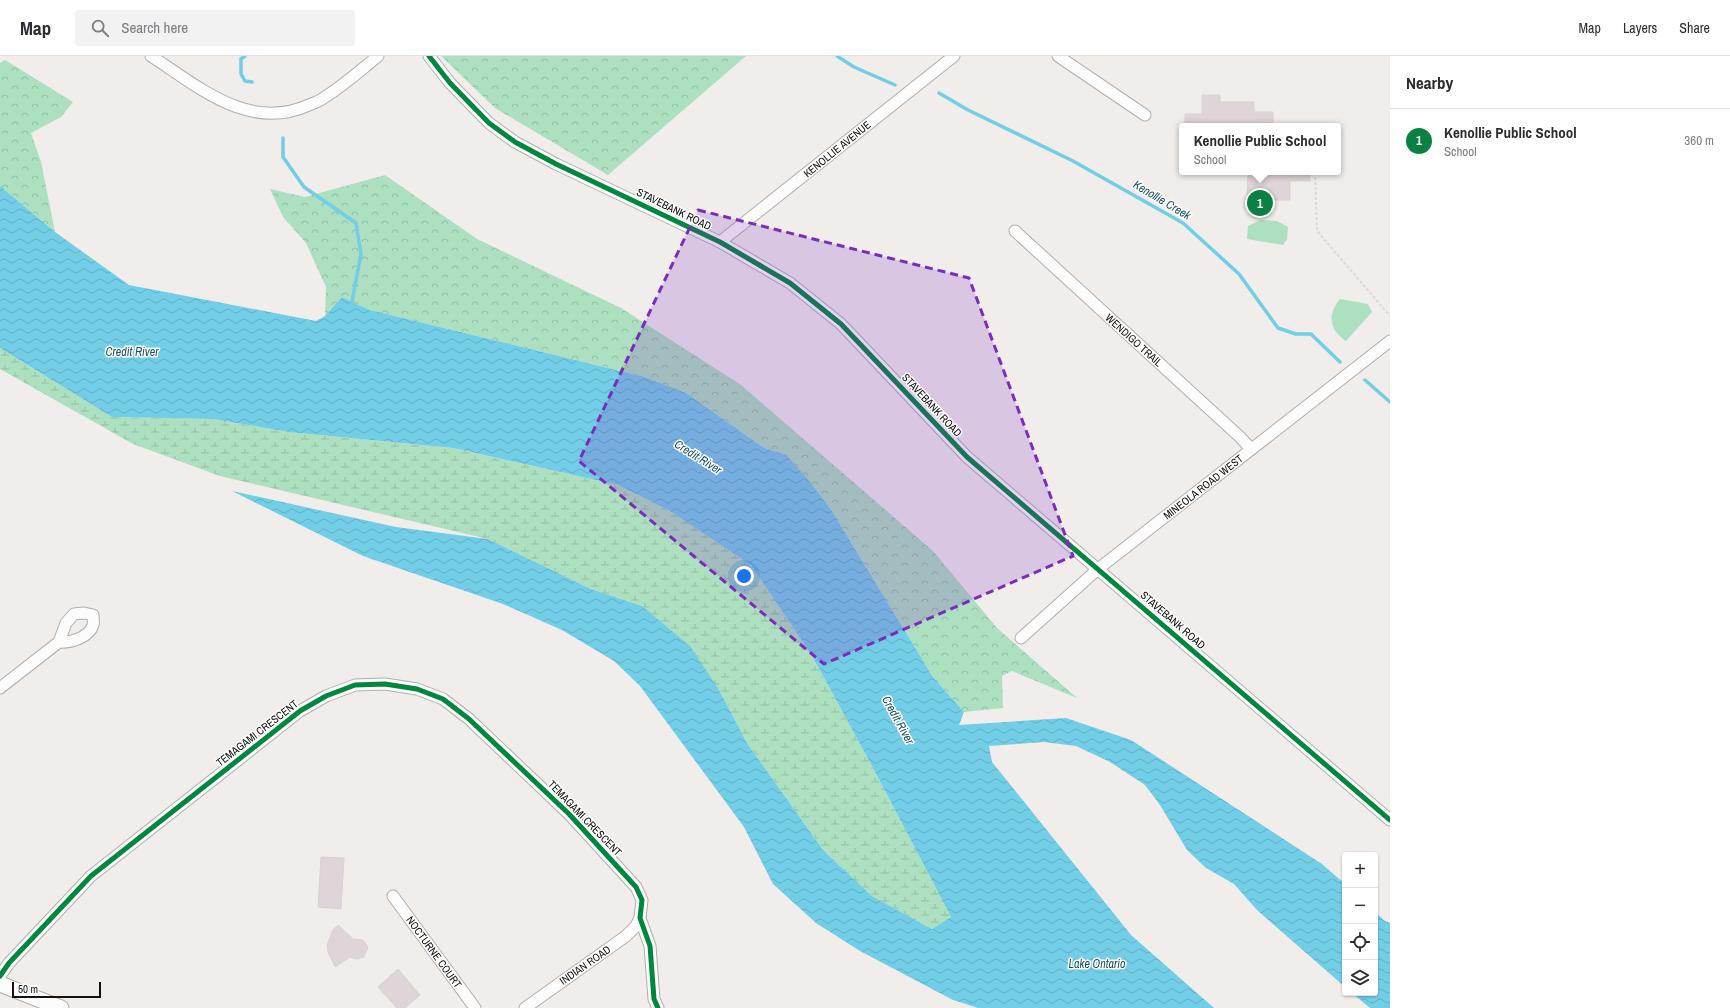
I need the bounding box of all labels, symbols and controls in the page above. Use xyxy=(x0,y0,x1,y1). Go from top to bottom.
search box xyxy=(75,10,355,46)
text: Map xyxy=(20,15,51,41)
icon: search xyxy=(89,17,111,39)
text: Search here xyxy=(121,17,188,38)
text: Map xyxy=(1579,19,1601,37)
text: Layers xyxy=(1623,19,1657,37)
text: Share xyxy=(1679,19,1710,37)
text: Nearby xyxy=(1406,71,1453,94)
street label: KENOLLIE AVENUE xyxy=(801,118,873,180)
text: Kenollie Public School xyxy=(1444,122,1577,143)
popup xyxy=(1179,123,1341,175)
text: Kenollie Public School xyxy=(1194,130,1326,151)
text: 1 xyxy=(1416,132,1422,149)
text: 360 m xyxy=(1684,132,1714,149)
text: School xyxy=(1444,143,1477,160)
text: School xyxy=(1194,151,1226,168)
water label: Kenollie Creek xyxy=(1130,177,1195,224)
street label: STAVEBANK ROAD xyxy=(634,185,714,233)
pin: 1 xyxy=(1247,188,1273,218)
street label: WENDIGO TRAIL xyxy=(1103,311,1165,369)
water label: Credit River xyxy=(105,344,159,360)
street label: STAVEBANK ROAD xyxy=(899,370,965,440)
water label: Credit River xyxy=(671,436,725,478)
street label: MINEOLA ROAD WEST xyxy=(1160,451,1246,522)
your location xyxy=(734,566,754,586)
street label: STAVEBANK ROAD xyxy=(1138,588,1208,652)
water label: Credit River xyxy=(878,693,918,748)
street label: TEMAGAMI CRESCENT xyxy=(213,696,301,769)
street label: TEMAGAMI CRESCENT xyxy=(545,777,625,859)
map controls xyxy=(1342,852,1378,996)
button: + xyxy=(1342,852,1378,888)
button: − xyxy=(1342,888,1378,924)
street label: NOCTURNE COURT xyxy=(403,913,465,991)
button: locate xyxy=(1342,924,1378,960)
street label: INDIAN ROAD xyxy=(557,942,613,988)
water label: Lake Ontario xyxy=(1069,956,1126,972)
button: layers xyxy=(1342,960,1378,996)
scale bar xyxy=(12,980,101,999)
text: 50 m xyxy=(18,982,38,996)

